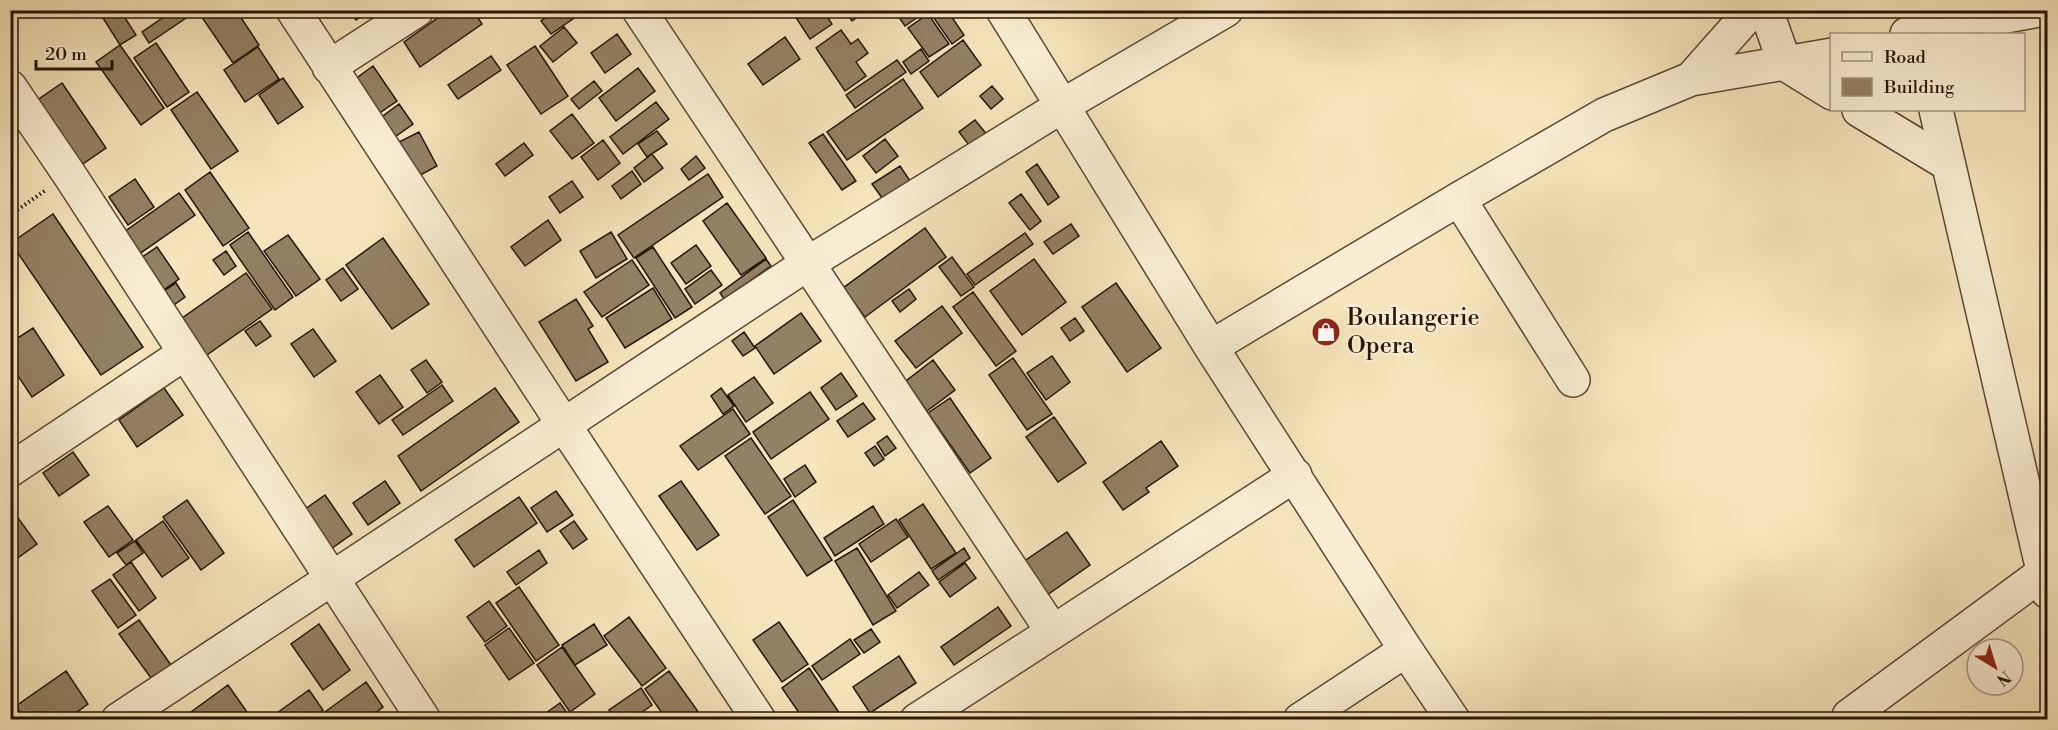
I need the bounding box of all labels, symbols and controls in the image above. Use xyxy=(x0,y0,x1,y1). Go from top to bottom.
scale bar xyxy=(36,33,112,71)
legend xyxy=(1830,33,2025,111)
text: 20 m xyxy=(45,43,87,66)
text: Road xyxy=(1884,46,1927,69)
text: Building xyxy=(1883,76,1955,99)
place label: Boulangerie Opera xyxy=(1346,303,1480,361)
shop icon: Boulangerie Opera xyxy=(1310,316,1342,348)
north arrow xyxy=(1965,637,2025,697)
text: N xyxy=(1992,666,2015,690)

